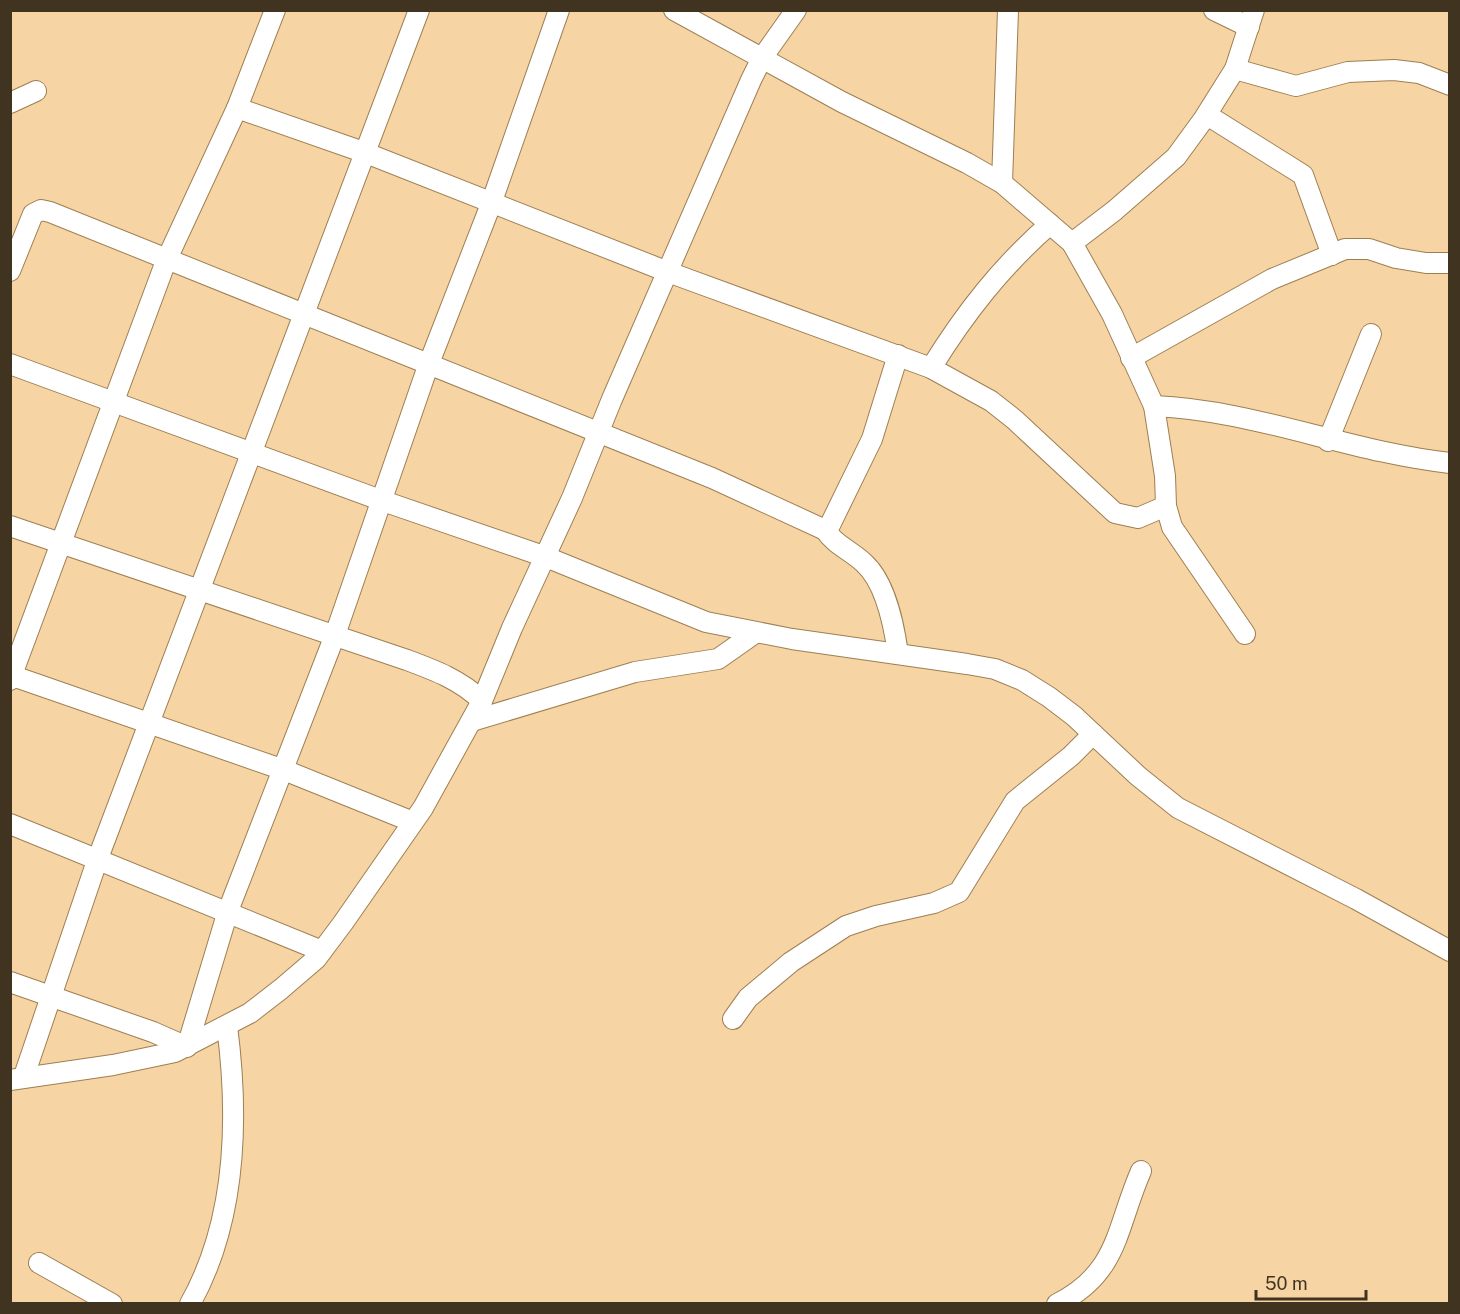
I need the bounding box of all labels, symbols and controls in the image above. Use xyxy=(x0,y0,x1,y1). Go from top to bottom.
scale bar xyxy=(1256,1263,1366,1301)
text: 50 m xyxy=(1265,1273,1308,1294)

